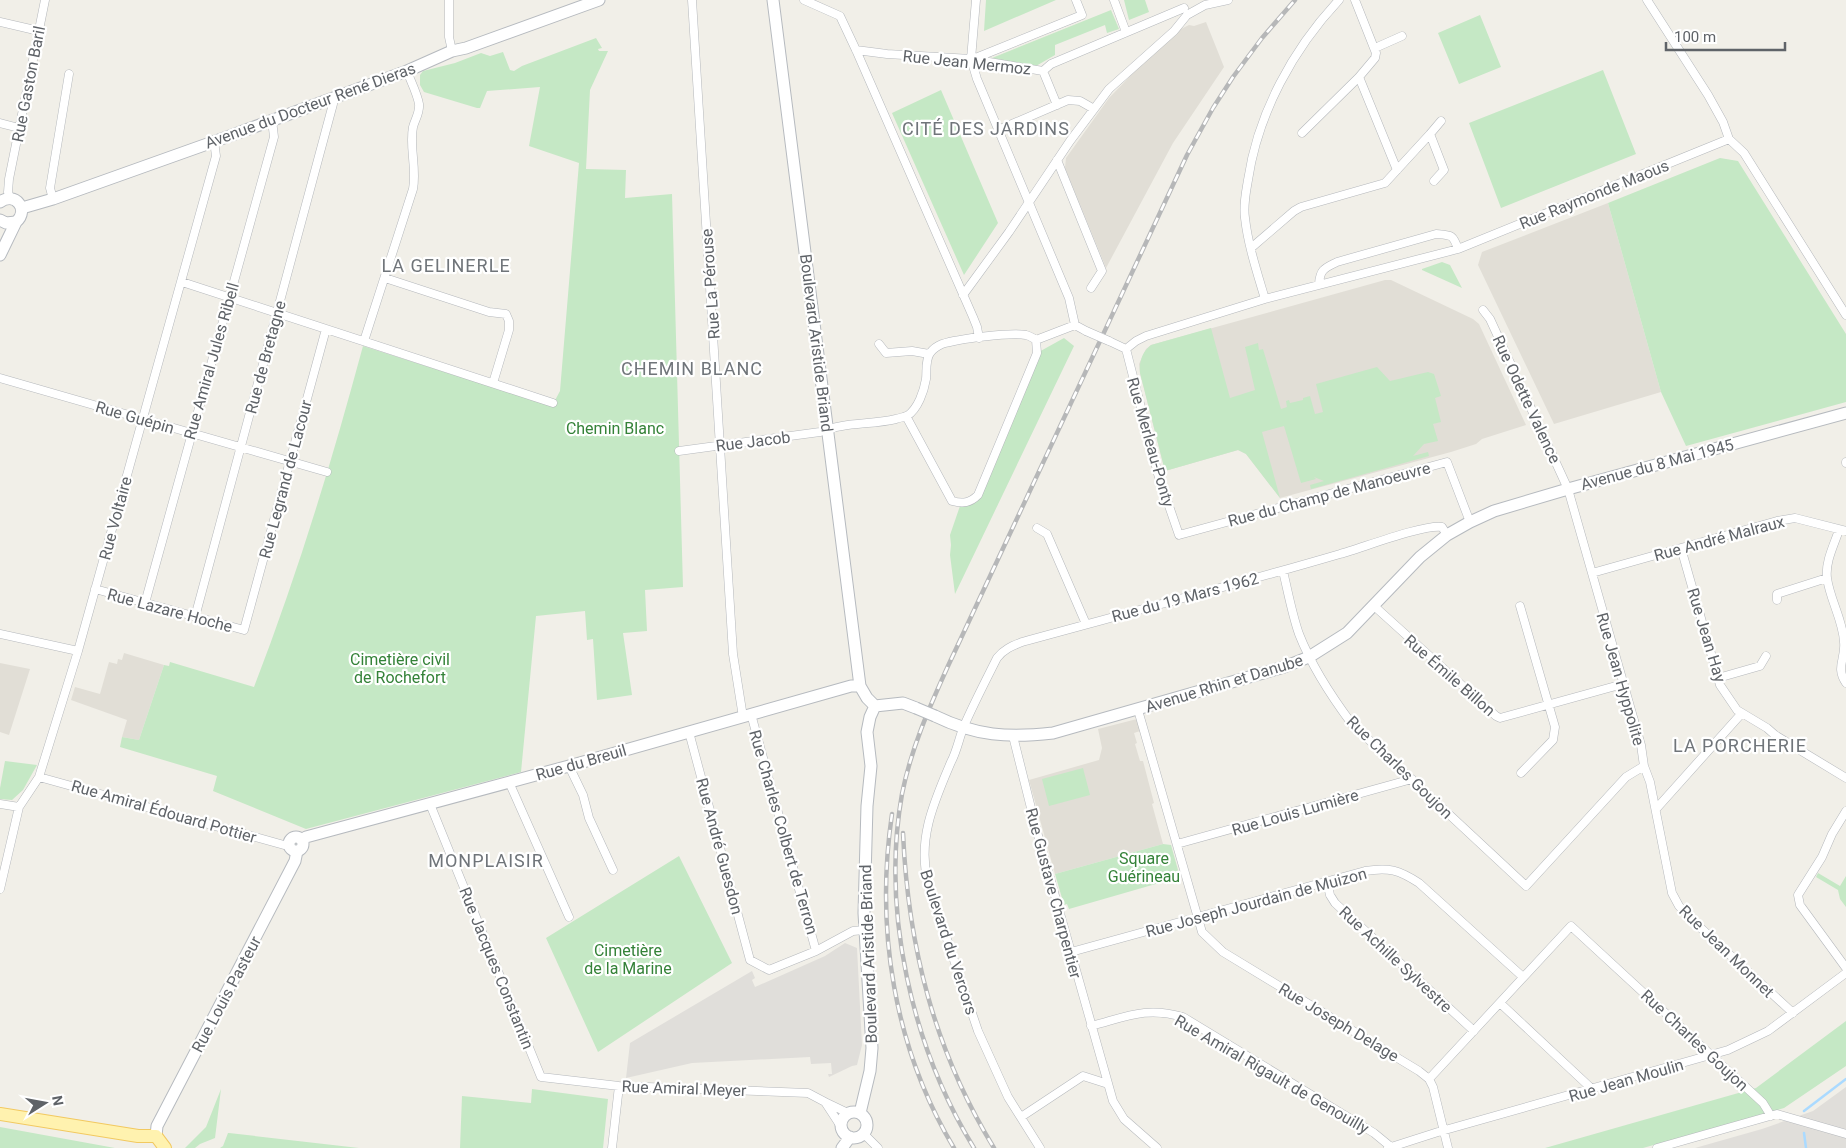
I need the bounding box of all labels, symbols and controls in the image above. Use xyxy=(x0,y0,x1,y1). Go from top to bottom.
scale bar xyxy=(1666,20,1785,52)
street label: Rue Gaston Baril xyxy=(8,24,49,144)
text: 100 m xyxy=(1674,28,1716,46)
street label: Rue Jean Mermoz xyxy=(902,46,1032,79)
street label: Avenue du Docteur René Dieras xyxy=(202,58,418,152)
district label: CITÉ DES JARDINS xyxy=(902,118,1070,139)
street label: Rue Raymonde Maous xyxy=(1517,156,1672,233)
street label: Rue La Pérouse xyxy=(697,228,724,340)
street label: Boulevard Aristide Briand xyxy=(796,253,837,433)
district label: LA GELINERLE xyxy=(381,255,511,276)
street label: Rue Amiral Jules Ribell xyxy=(180,280,243,442)
street label: Rue de Bretagne xyxy=(241,298,290,416)
street label: Rue Odette Valence xyxy=(1489,332,1565,466)
district label: CHEMIN BLANC xyxy=(621,358,763,379)
street label: Rue Merleau-Ponty xyxy=(1123,375,1178,510)
street label: Rue Guépin xyxy=(93,397,176,438)
street label: Rue Legrand de Lacour xyxy=(255,397,316,561)
park label: Chemin Blanc xyxy=(566,419,664,438)
street label: Rue Jacob xyxy=(715,427,792,456)
street label: Avenue du 8 Mai 1945 xyxy=(1579,435,1736,494)
street label: Rue du Champ de Manoeuvre xyxy=(1226,458,1432,531)
street label: Rue Voltaire xyxy=(95,474,136,562)
street label: Rue André Malraux xyxy=(1652,512,1787,565)
street label: Rue du 19 Mars 1962 xyxy=(1110,569,1261,626)
street label: Rue Lazare Hoche xyxy=(105,585,235,636)
street label: Rue Jean Hay xyxy=(1683,586,1730,685)
street label: Rue Jean Hyppolite xyxy=(1592,610,1649,748)
street label: Rue Émile Billon xyxy=(1400,631,1499,720)
park label: Cimetière civil de Rochefort xyxy=(350,650,450,687)
street label: Avenue Rhin et Danube xyxy=(1143,650,1305,716)
street label: Rue Charles Goujon xyxy=(1343,712,1457,823)
street label: Rue Charles Colbert de Terron xyxy=(745,728,822,937)
district label: LA PORCHERIE xyxy=(1673,735,1807,756)
street label: Rue du Breuil xyxy=(534,740,629,784)
street label: Rue Amiral Édouard Pottier xyxy=(69,776,259,847)
street label: Rue André Guesdon xyxy=(692,776,747,916)
street label: Rue Louis Lumière xyxy=(1230,785,1361,840)
street label: Rue Gustave Charpentier xyxy=(1022,806,1086,981)
park label: Square Guérineau xyxy=(1108,849,1180,886)
district label: MONPLAISIR xyxy=(428,850,544,871)
street label: Boulevard Aristide Briand xyxy=(856,864,881,1044)
street label: Rue Joseph Jourdain de Muizon xyxy=(1144,864,1369,941)
street label: Boulevard du Vercors xyxy=(916,867,981,1017)
street label: Rue Jacques Constantin xyxy=(455,884,538,1052)
street label: Rue Jean Monnet xyxy=(1675,901,1778,1001)
street label: Rue Achille Sylvestre xyxy=(1335,902,1456,1017)
street label: Rue Louis Pasteur xyxy=(188,932,265,1056)
park label: Cimetière de la Marine xyxy=(584,941,672,978)
street label: Rue Joseph Delage xyxy=(1275,979,1402,1066)
street label: Rue Charles Goujon xyxy=(1637,986,1752,1095)
street label: Rue Amiral Rigault de Genouilly xyxy=(1171,1011,1373,1138)
street label: Rue Jean Moulin xyxy=(1567,1055,1686,1106)
street label: Rue Amiral Meyer xyxy=(621,1077,747,1100)
north arrow xyxy=(20,1078,70,1128)
text: N xyxy=(49,1094,67,1107)

